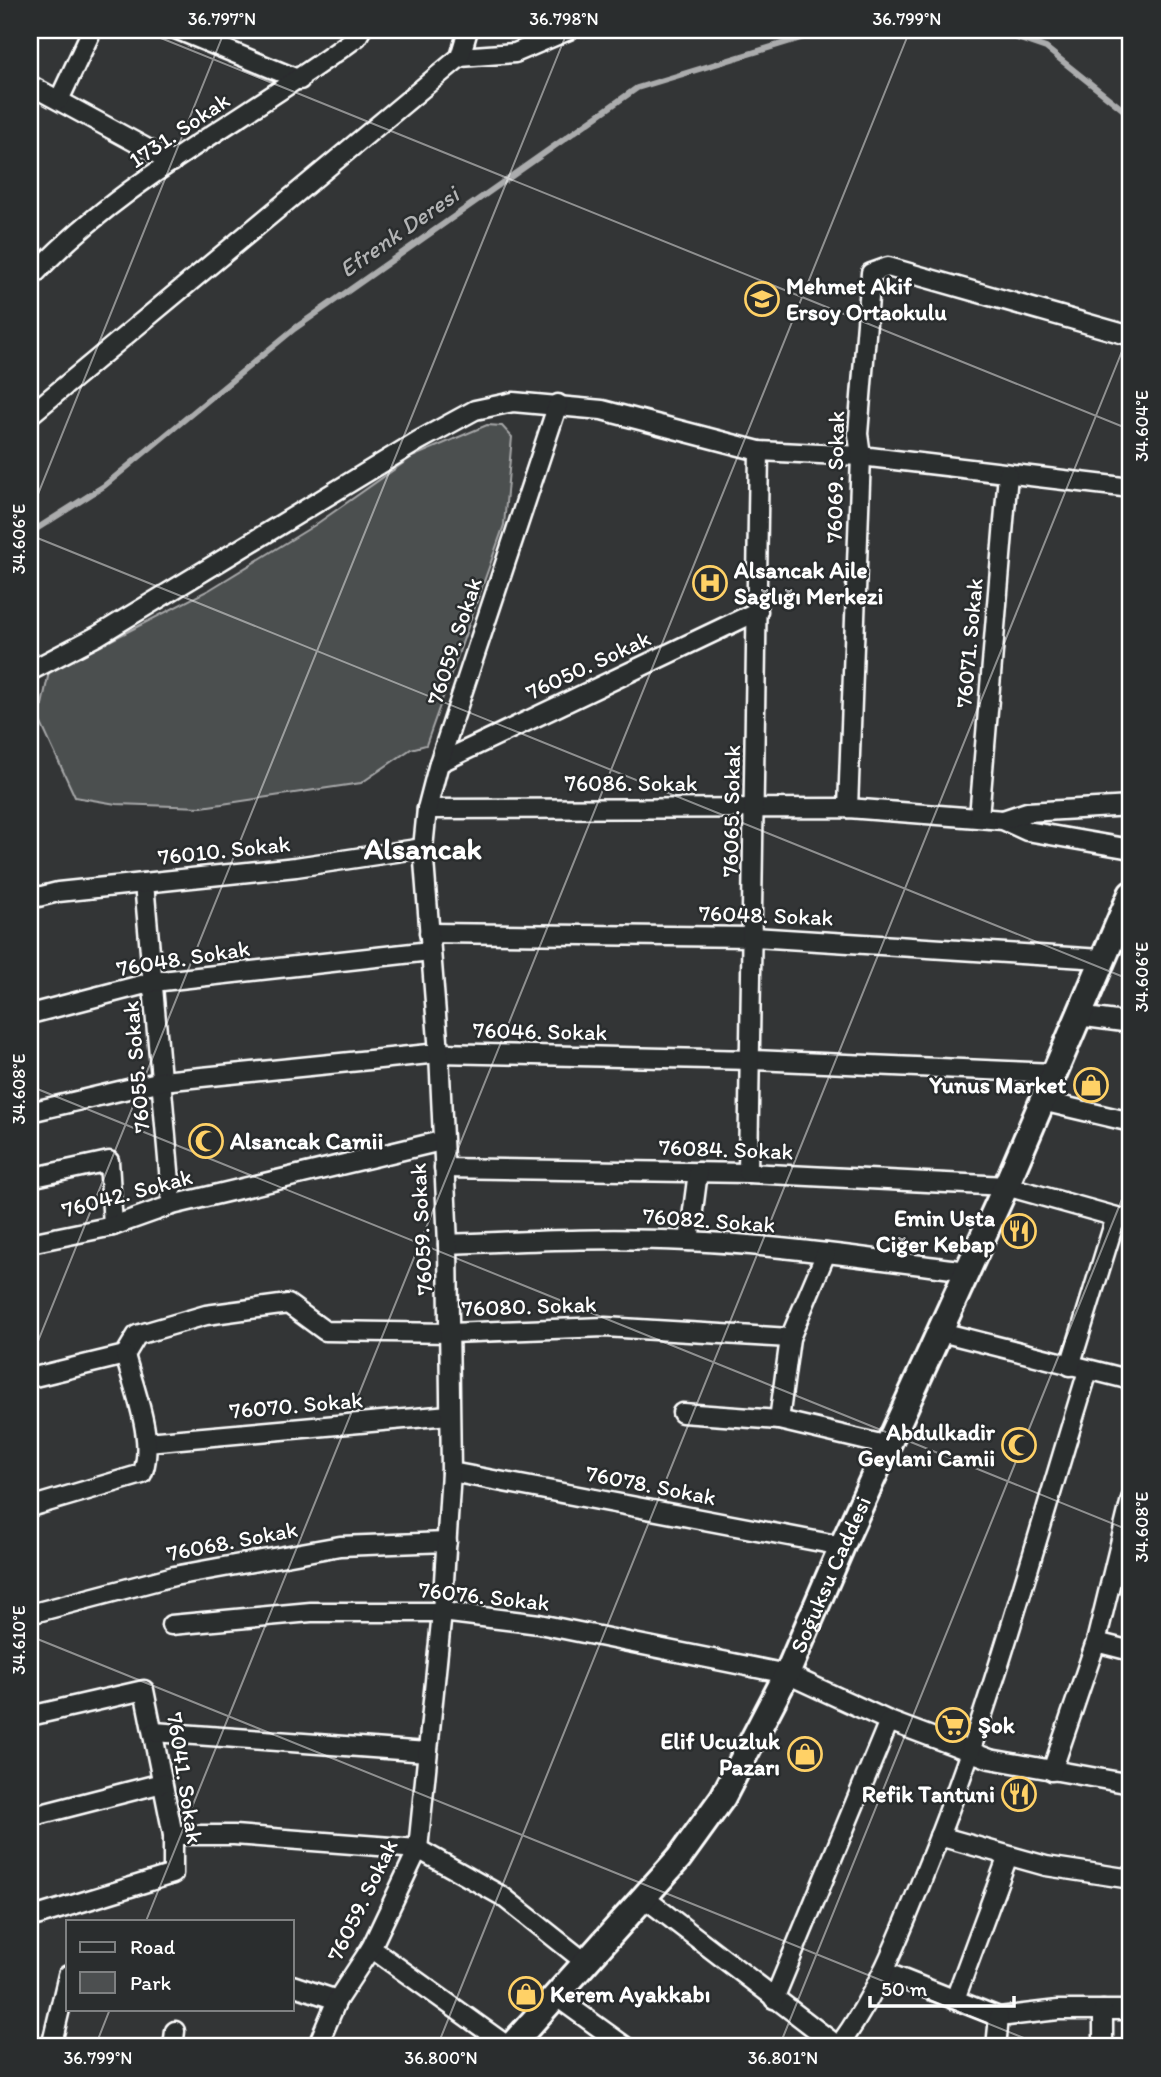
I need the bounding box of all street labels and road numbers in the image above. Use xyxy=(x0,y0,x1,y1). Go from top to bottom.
street label: 1731. Sokak xyxy=(123,86,235,174)
street label: 76069. Sokak xyxy=(820,410,850,543)
street label: 76059. Sokak xyxy=(420,573,488,708)
street label: 76071. Sokak xyxy=(949,577,989,709)
street label: 76050. Sokak xyxy=(521,624,655,706)
street label: 76065. Sokak xyxy=(716,744,746,877)
street label: 76086. Sokak xyxy=(565,769,698,797)
street label: 76010. Sokak xyxy=(156,829,292,871)
street label: 76048. Sokak xyxy=(698,899,834,931)
street label: 76048. Sokak xyxy=(114,934,252,982)
street label: 76055. Sokak xyxy=(116,1000,156,1134)
street label: 76046. Sokak xyxy=(473,1016,608,1046)
street label: 76084. Sokak xyxy=(658,1133,794,1165)
street label: 76042. Sokak xyxy=(59,1162,196,1224)
street label: 76059. Sokak xyxy=(404,1162,438,1296)
street label: 76082. Sokak xyxy=(642,1201,777,1239)
street label: 76080. Sokak xyxy=(461,1290,597,1322)
street label: 76070. Sokak xyxy=(228,1385,364,1425)
street label: 76078. Sokak xyxy=(583,1459,719,1511)
street label: Soğuksu Caddesi xyxy=(784,1492,877,1657)
street label: 76068. Sokak xyxy=(164,1515,300,1567)
street label: 76076. Sokak xyxy=(417,1575,551,1617)
street label: 76041. Sokak xyxy=(161,1710,209,1846)
street label: 76059. Sokak xyxy=(320,1834,404,1966)

